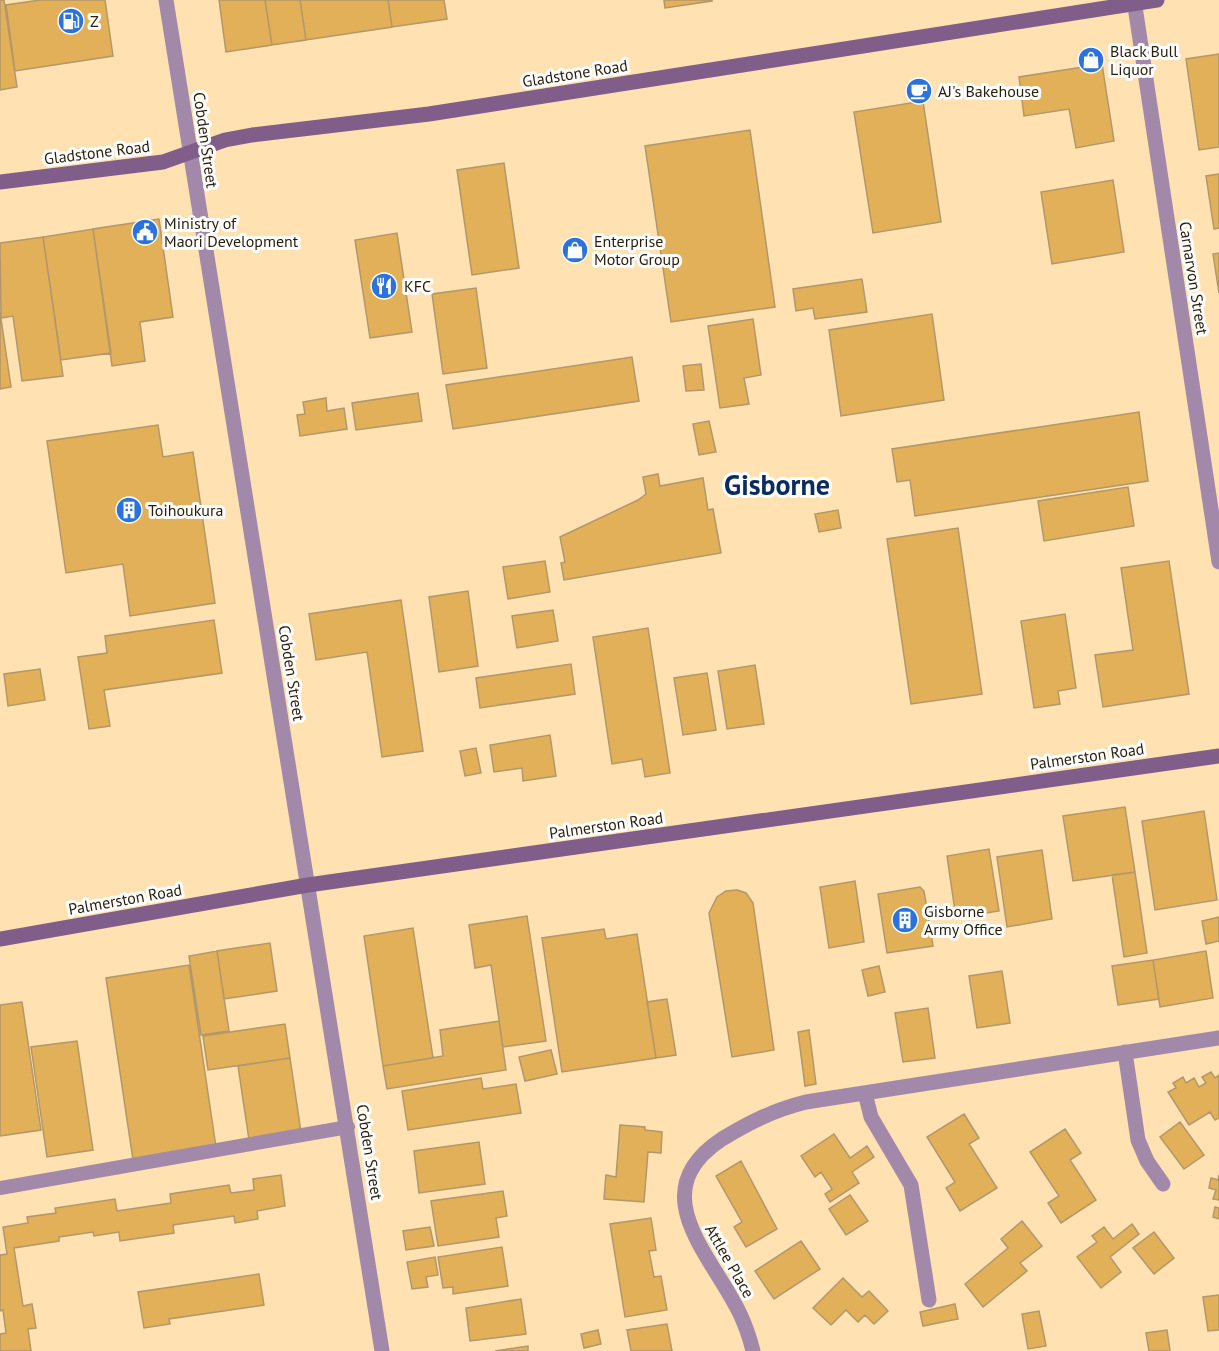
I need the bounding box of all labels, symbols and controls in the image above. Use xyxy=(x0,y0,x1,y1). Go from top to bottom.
fuel station icon: Z xyxy=(56,6,86,36)
place label: Z xyxy=(90,11,99,31)
place label: Black Bull Liquor xyxy=(1110,41,1178,79)
shop icon: Black Bull Liquor xyxy=(1076,45,1106,75)
street label: Gladstone Road xyxy=(521,55,629,91)
cafe icon: AJ's Bakehouse xyxy=(904,76,934,106)
place label: AJ's Bakehouse xyxy=(938,81,1039,101)
street label: Cobden Street xyxy=(189,91,223,190)
street label: Gladstone Road xyxy=(43,136,151,168)
place label: Ministry of Maori Development xyxy=(164,213,299,251)
public building icon: Ministry of Maori Development xyxy=(130,217,160,247)
street label: Carnarvon Street xyxy=(1175,220,1213,337)
place label: Enterprise Motor Group xyxy=(594,231,680,269)
shop icon: Enterprise Motor Group xyxy=(560,235,590,265)
restaurant icon: KFC xyxy=(369,271,399,301)
place label: KFC xyxy=(404,276,431,296)
district label: Gisborne xyxy=(724,466,830,503)
building icon: Toihoukura xyxy=(114,495,144,525)
place label: Toihoukura xyxy=(148,500,223,520)
street label: Cobden Street xyxy=(275,624,310,723)
street label: Palmerston Road xyxy=(1029,738,1145,774)
street label: Palmerston Road xyxy=(548,807,664,843)
street label: Palmerston Road xyxy=(67,879,183,919)
place label: Gisborne Army Office xyxy=(924,901,1003,939)
building icon: Gisborne Army Office xyxy=(890,905,920,935)
street label: Cobden Street xyxy=(353,1103,388,1202)
street label: Attlee Place xyxy=(701,1221,759,1301)

